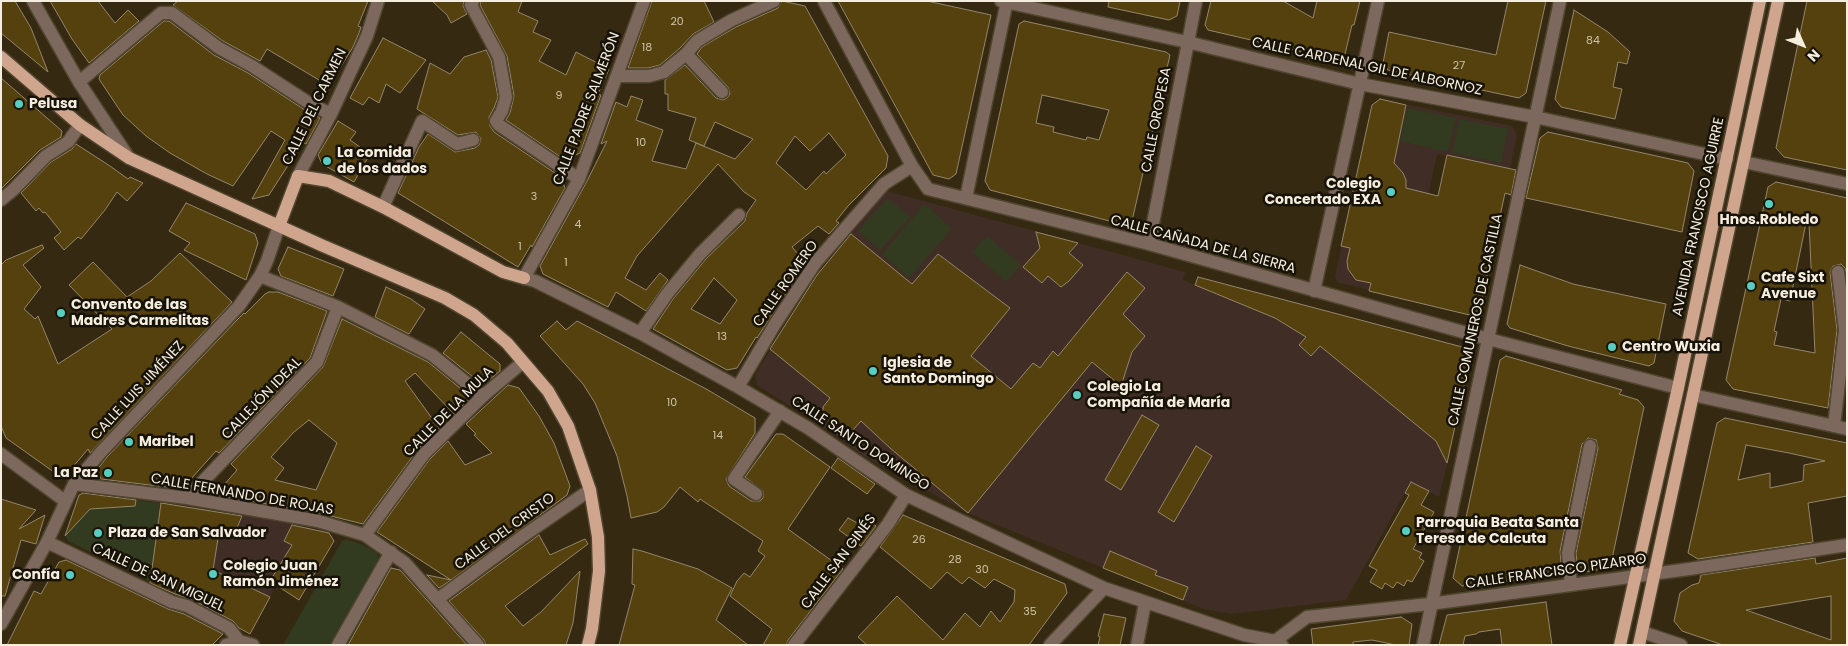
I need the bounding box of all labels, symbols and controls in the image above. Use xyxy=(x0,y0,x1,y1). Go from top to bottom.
house number: 20 xyxy=(670,15,684,29)
north arrow xyxy=(1778,20,1828,70)
street label: CALLE PADRE SALMERÓN xyxy=(550,30,624,188)
street label: CALLE CARDENAL GIL DE ALBORNOZ xyxy=(1250,34,1484,100)
house number: 84 xyxy=(1586,34,1600,48)
house number: 18 xyxy=(642,41,652,55)
text: N xyxy=(1803,45,1825,66)
street label: CALLE DEL CARMEN xyxy=(279,46,351,168)
house number: 27 xyxy=(1453,59,1465,73)
street label: CALLE OROPESA xyxy=(1139,66,1175,174)
house number: 9 xyxy=(556,89,562,103)
place label: Pelusa xyxy=(29,96,77,112)
marker: Pelusa xyxy=(13,98,25,110)
street label: AVENIDA FRANCISCO AGUIRRE xyxy=(1670,116,1728,318)
house number: 10 xyxy=(636,136,646,150)
place label: La comida de los dados xyxy=(337,145,427,178)
marker: La comida de los dados xyxy=(321,155,333,167)
place label: Colegio Concertado EXA xyxy=(1264,176,1381,208)
marker: Colegio Concertado EXA xyxy=(1385,186,1397,198)
house number: 3 xyxy=(531,190,537,204)
marker: Hnos.Robledo xyxy=(1763,198,1775,210)
street label: CALLE CAÑADA DE LA SIERRA xyxy=(1108,212,1298,278)
street label: CALLE COMUNEROS DE CASTILLA xyxy=(1445,212,1507,428)
place label: Hnos.Robledo xyxy=(1719,212,1819,228)
house number: 4 xyxy=(575,218,581,232)
street label: CALLE ROMERO xyxy=(750,238,822,330)
house number: 1 xyxy=(518,240,522,254)
house number: 1 xyxy=(564,256,568,270)
place label: Cafe Sixt Avenue xyxy=(1761,270,1824,302)
marker: Cafe Sixt Avenue xyxy=(1745,280,1757,292)
place label: Convento de las Madres Carmelitas xyxy=(71,297,209,330)
marker: Convento de las Madres Carmelitas xyxy=(55,307,67,319)
house number: 13 xyxy=(717,330,727,344)
street label: CALLE LUIS JIMÉNEZ xyxy=(88,338,188,444)
place label: Centro Wuxia xyxy=(1622,339,1720,355)
marker: Centro Wuxia xyxy=(1606,341,1618,353)
street label: CALLEJÓN IDEAL xyxy=(219,354,305,444)
place label: Iglesia de Santo Domingo xyxy=(883,355,994,388)
street label: CALLE DE LA MULA xyxy=(401,364,497,460)
marker: Iglesia de Santo Domingo xyxy=(867,365,879,377)
place label: Colegio La Compañía de María xyxy=(1087,379,1230,412)
marker: Colegio La Compañía de María xyxy=(1071,389,1083,401)
street label: CALLE SANTO DOMINGO xyxy=(788,393,932,495)
house number: 10 xyxy=(667,396,677,410)
house number: 14 xyxy=(713,429,723,443)
place label: Maribel xyxy=(139,434,194,450)
marker: Maribel xyxy=(123,436,135,448)
place label: La Paz xyxy=(54,465,98,481)
marker: La Paz xyxy=(102,467,114,479)
street label: CALLE FERNANDO DE ROJAS xyxy=(149,471,335,519)
street label: CALLE DEL CRISTO xyxy=(452,490,558,574)
street label: CALLE SAN GINÉS xyxy=(798,511,880,613)
place label: Parroquia Beata Santa Teresa de Calcuta xyxy=(1416,515,1579,548)
place label: Plaza de San Salvador xyxy=(108,525,266,541)
marker: Parroquia Beata Santa Teresa de Calcuta xyxy=(1400,525,1412,537)
marker: Plaza de San Salvador xyxy=(92,527,104,539)
house number: 26 xyxy=(912,533,926,547)
street label: CALLE DE SAN MIGUEL xyxy=(89,540,227,616)
street label: CALLE FRANCISCO PIZARRO xyxy=(1464,551,1648,593)
house number: 28 xyxy=(948,553,962,567)
place label: Colegio Juan Ramón Jiménez xyxy=(223,558,338,590)
house number: 30 xyxy=(975,563,989,577)
place label: Confía xyxy=(12,567,60,583)
marker: Colegio Juan Ramón Jiménez xyxy=(207,568,219,580)
marker: Confía xyxy=(64,569,76,581)
house number: 35 xyxy=(1023,605,1037,619)

